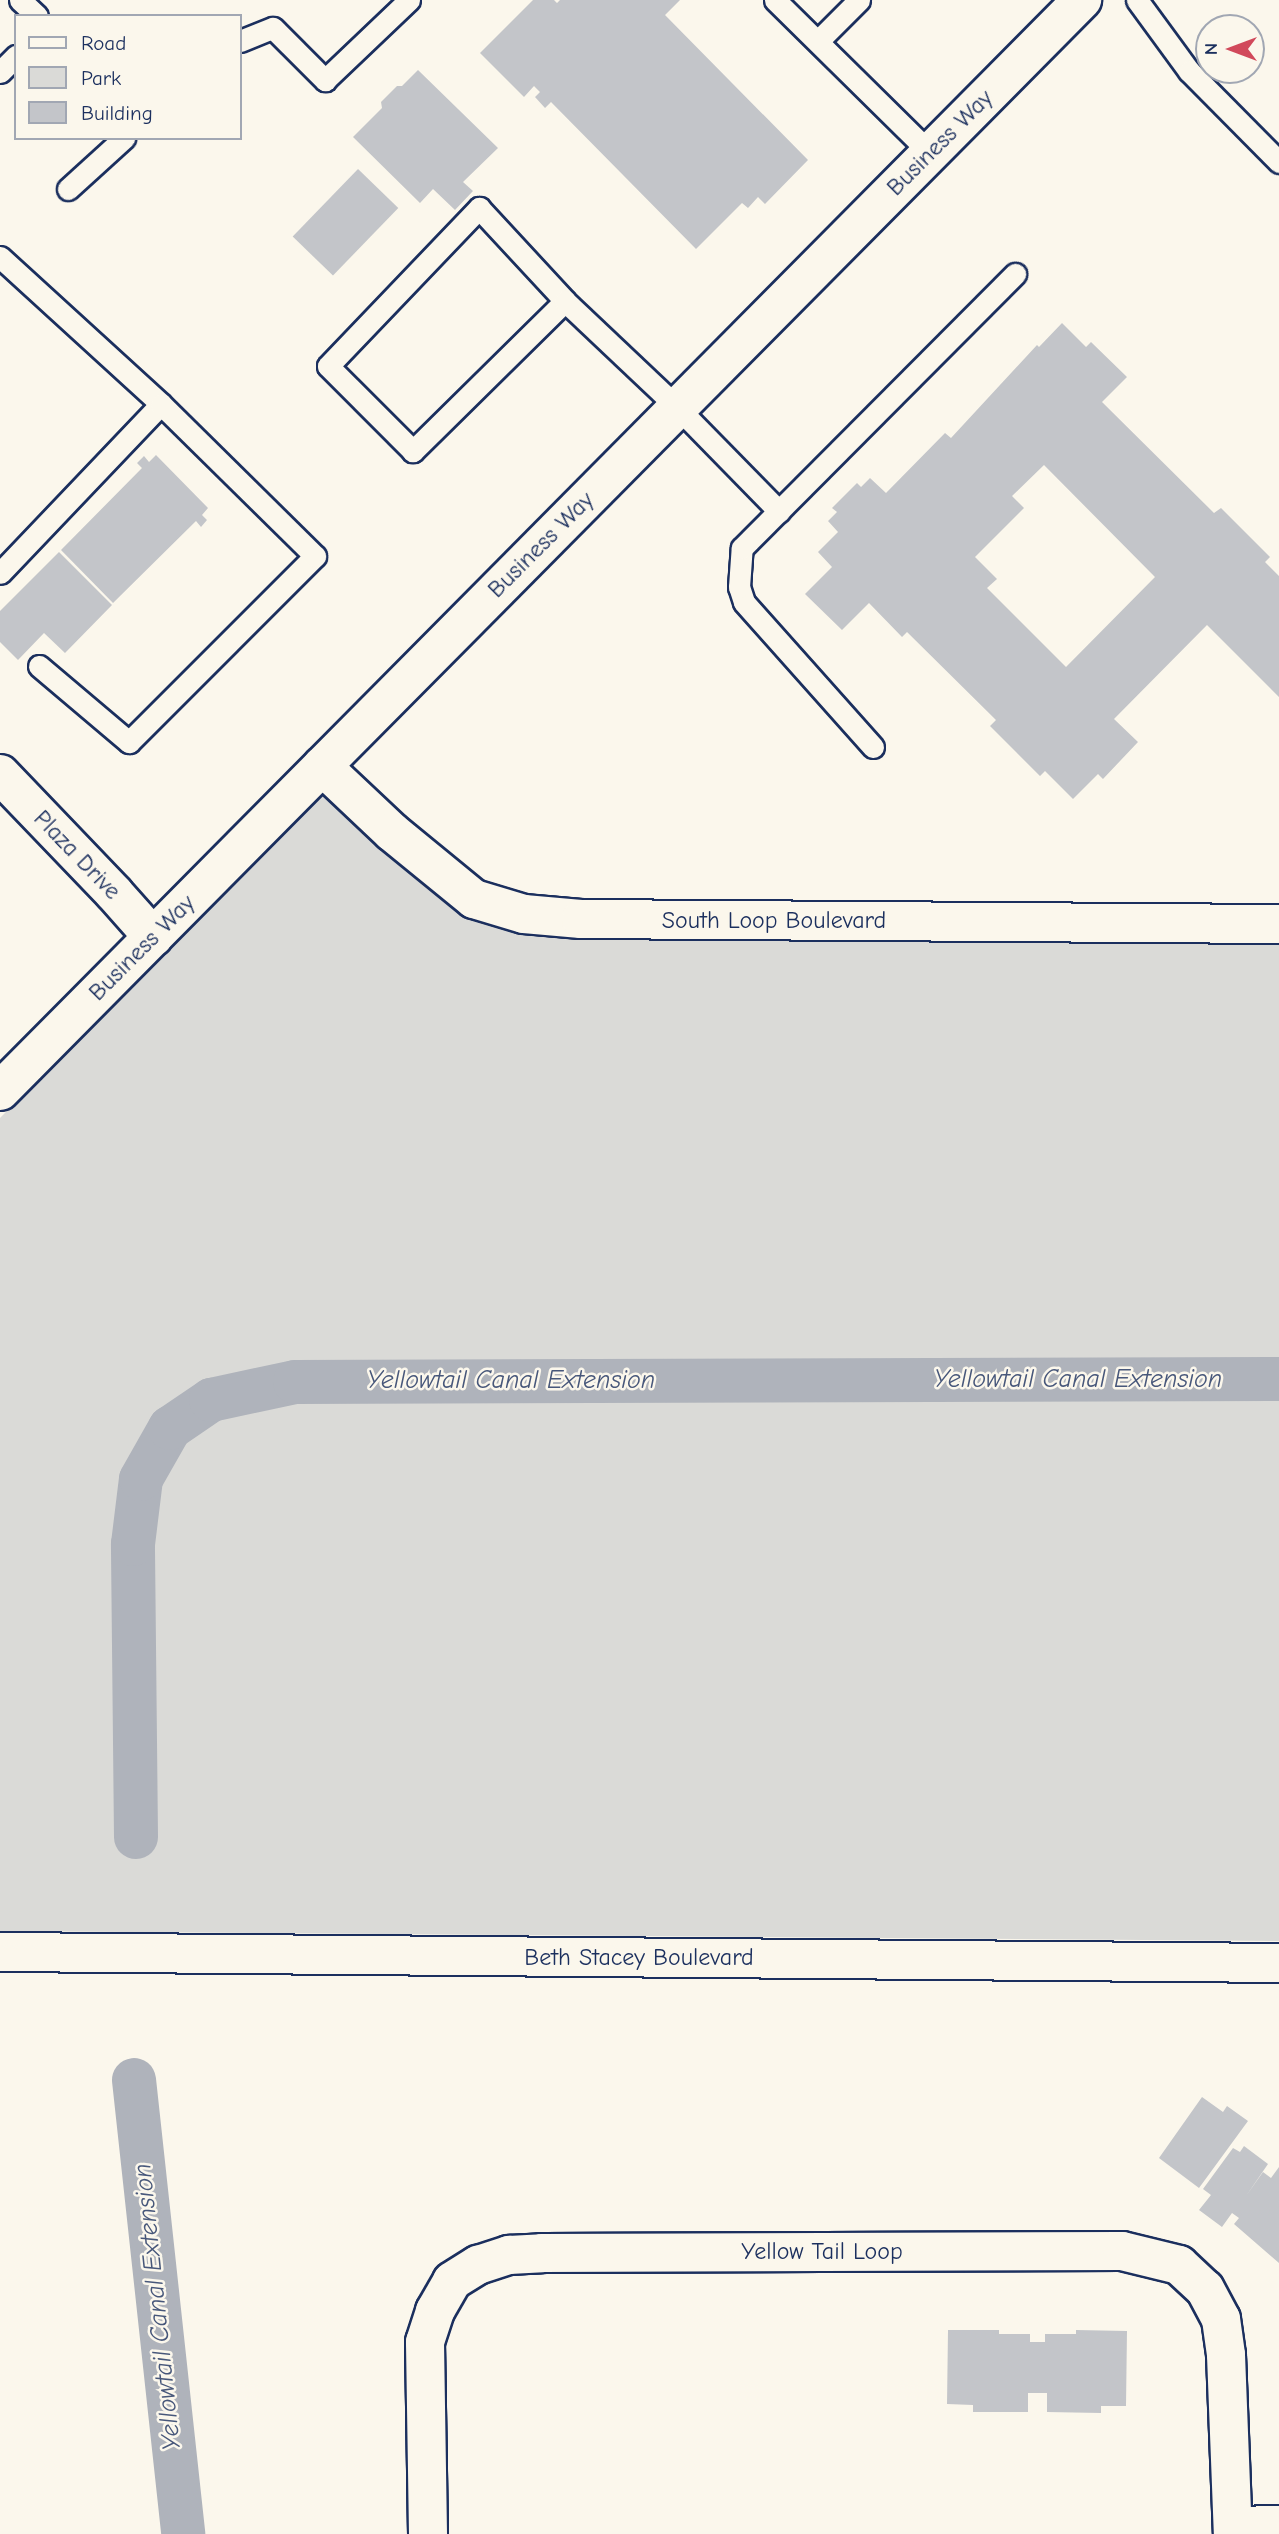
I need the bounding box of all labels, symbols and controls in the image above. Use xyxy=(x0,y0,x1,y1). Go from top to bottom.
legend xyxy=(14,14,242,140)
north arrow xyxy=(1195,14,1265,84)
text: Road xyxy=(81,31,126,55)
text: N xyxy=(1200,43,1222,55)
text: Park xyxy=(81,66,121,90)
street label: Business Way xyxy=(881,84,999,202)
text: Building xyxy=(81,101,153,125)
street label: Business Way xyxy=(482,486,600,604)
street label: Plaza Drive xyxy=(27,804,127,906)
street label: Business Way xyxy=(83,889,201,1007)
street label: South Loop Boulevard xyxy=(662,907,886,935)
water label: Yellowtail Canal Extension xyxy=(934,1364,1222,1396)
water label: Yellowtail Canal Extension xyxy=(367,1365,655,1397)
street label: Beth Stacey Boulevard xyxy=(524,1944,754,1972)
water label: Yellowtail Canal Extension xyxy=(127,2162,189,2452)
street label: Yellow Tail Loop xyxy=(741,2238,903,2266)

